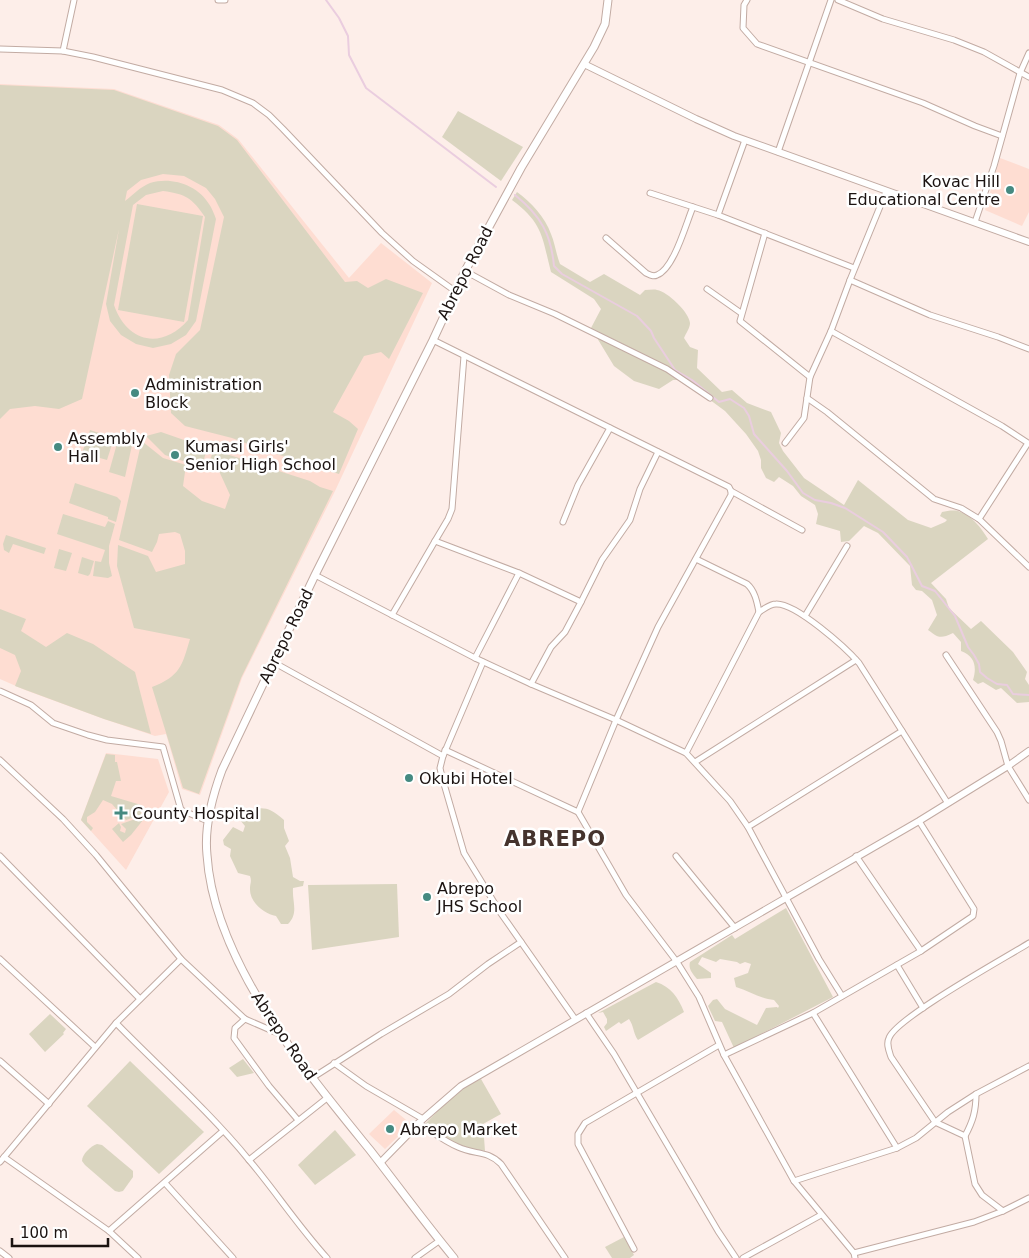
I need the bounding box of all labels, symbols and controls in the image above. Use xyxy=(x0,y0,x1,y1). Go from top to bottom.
place label: Kovac Hill Educational Centre xyxy=(848,172,1000,209)
marker: Kovac Hill Educational Centre xyxy=(1004,184,1016,196)
street label: Abrepo Road xyxy=(433,223,497,323)
place label: Administration Block xyxy=(145,375,262,412)
marker: Administration Block xyxy=(129,387,141,399)
place label: Assembly Hall xyxy=(68,429,145,466)
place label: Kumasi Girls' Senior High School xyxy=(185,437,336,474)
marker: Assembly Hall xyxy=(52,441,64,453)
marker: Kumasi Girls' Senior High School xyxy=(169,449,181,461)
street label: Abrepo Road xyxy=(255,586,317,686)
place label: Okubi Hotel xyxy=(419,769,513,788)
marker: Okubi Hotel xyxy=(403,772,415,784)
place label: County Hospital xyxy=(132,804,259,823)
marker: County Hospital xyxy=(114,806,128,820)
district label: ABREPO xyxy=(504,827,606,851)
place label: Abrepo JHS School xyxy=(436,879,522,916)
marker: Abrepo JHS School xyxy=(421,891,433,903)
street label: Abrepo Road xyxy=(248,988,320,1084)
place label: Abrepo Market xyxy=(400,1120,517,1139)
marker: Abrepo Market xyxy=(384,1123,396,1135)
scale bar xyxy=(12,1216,109,1248)
text: 100 m xyxy=(20,1224,68,1242)

